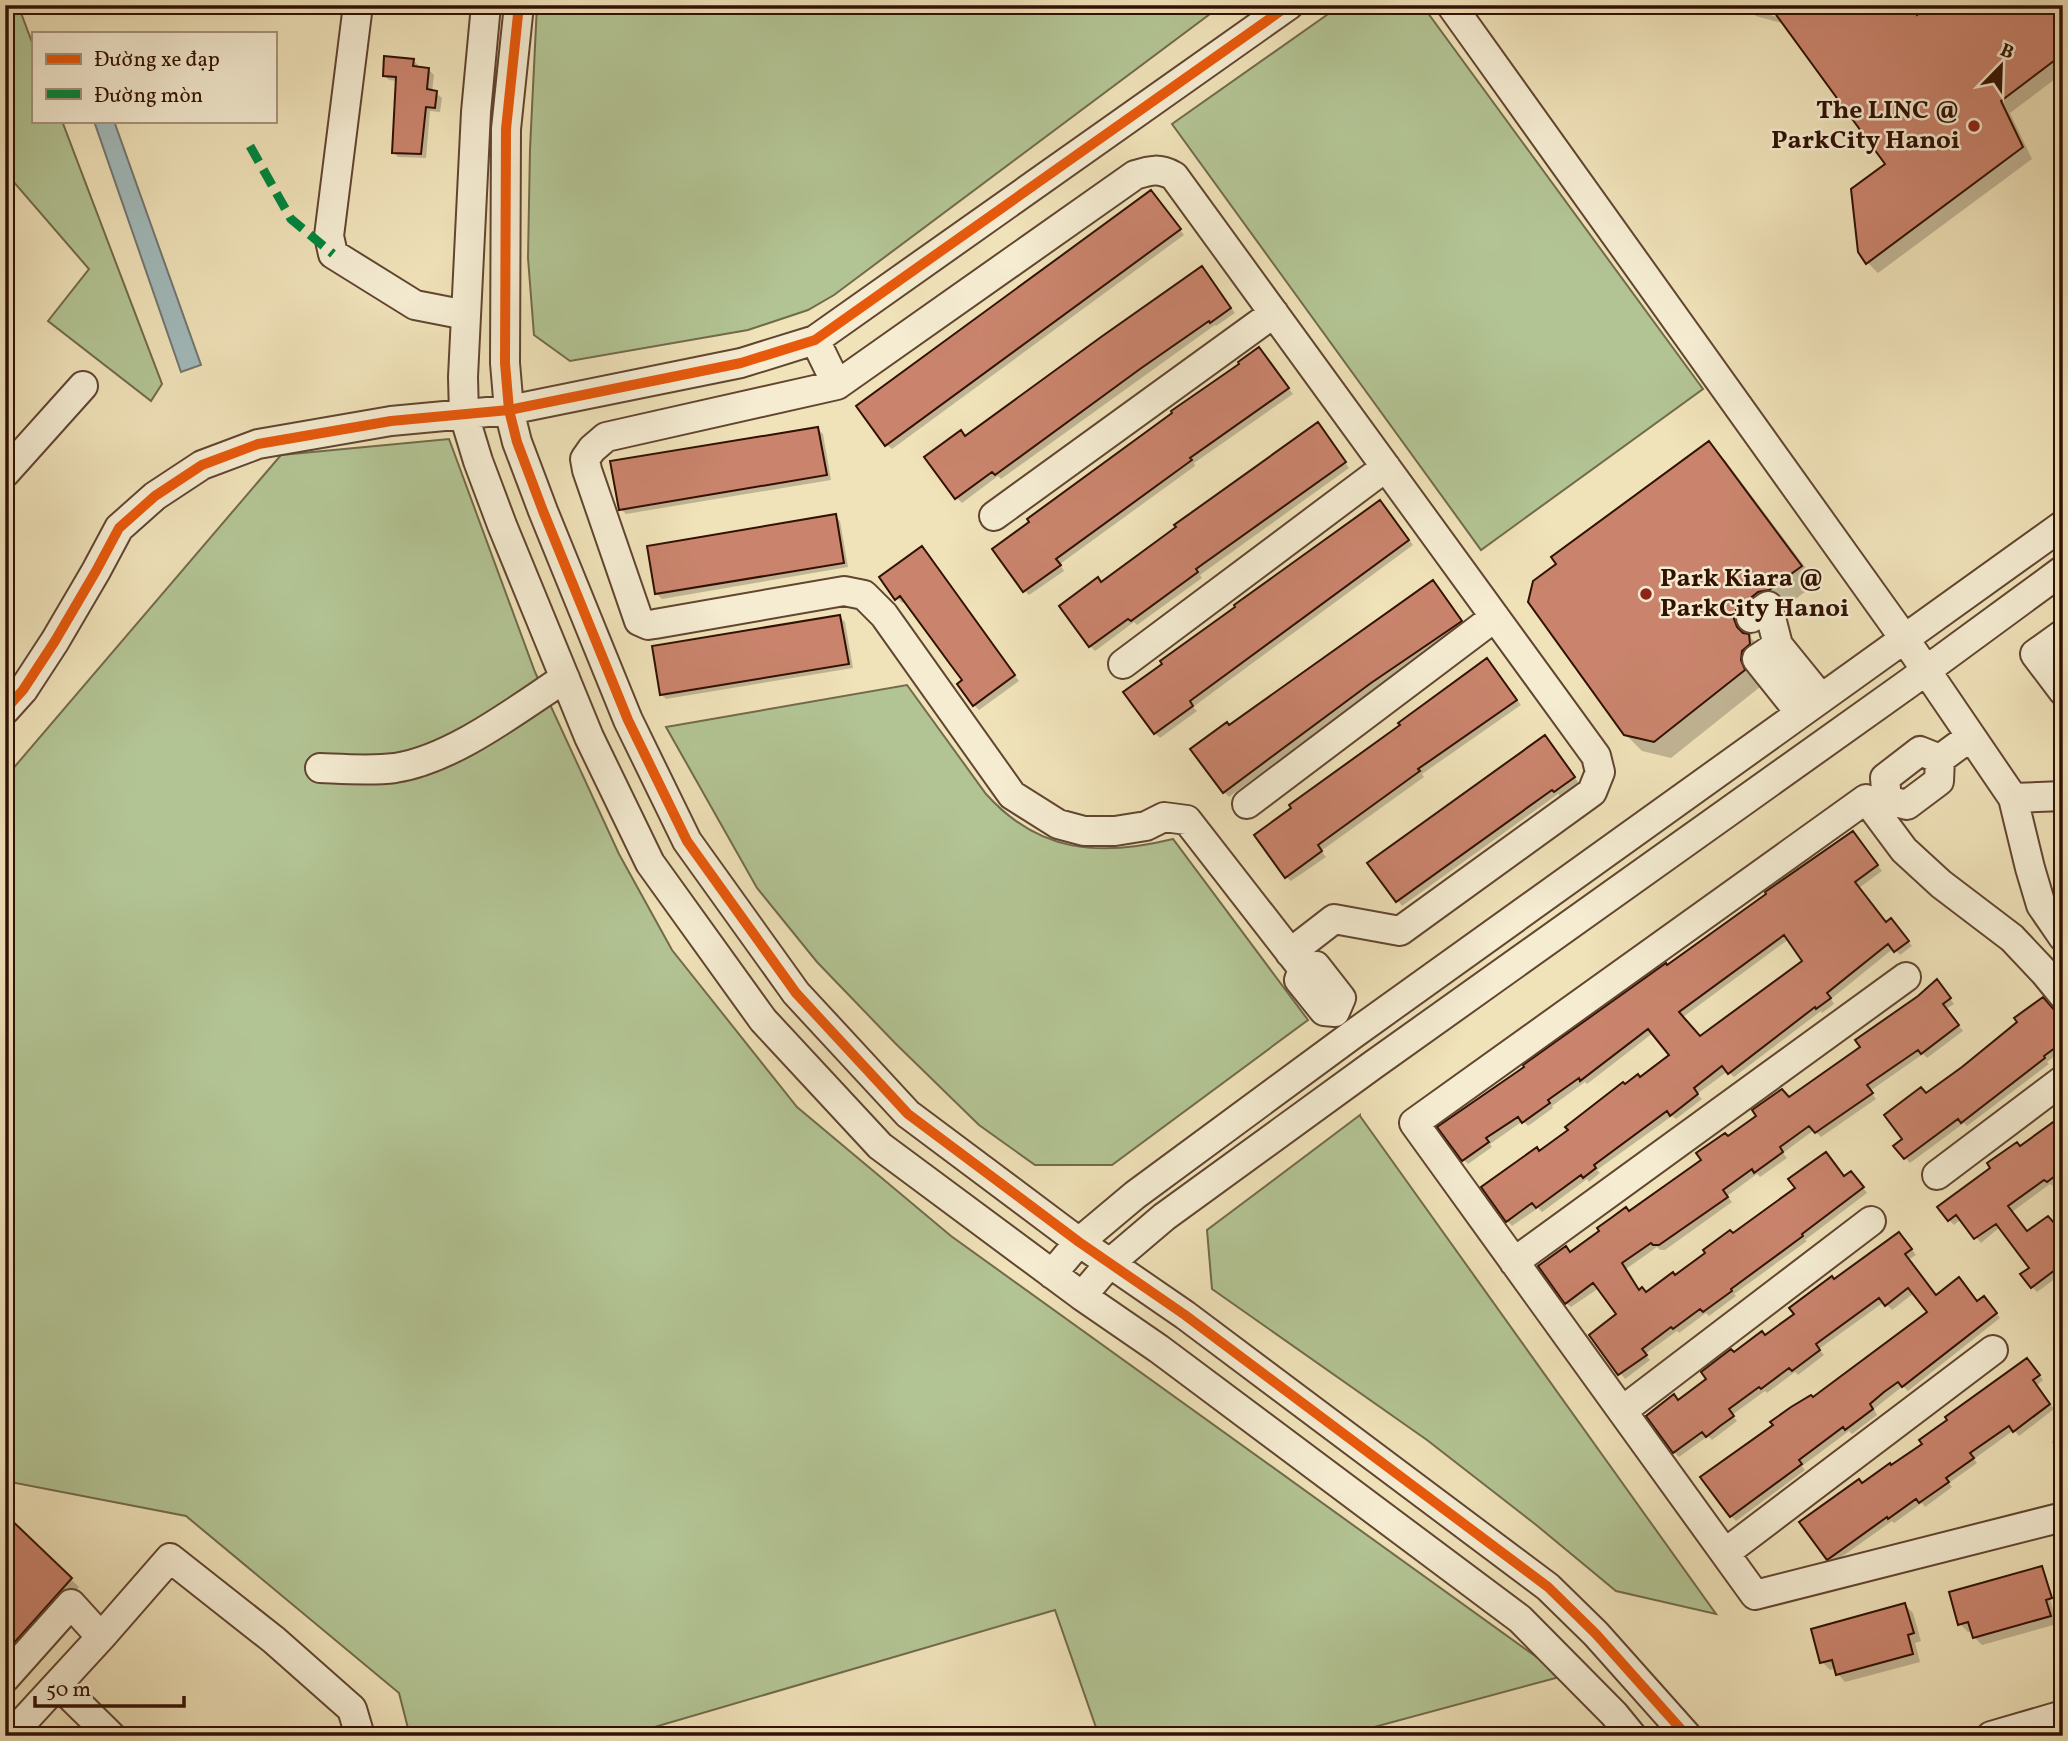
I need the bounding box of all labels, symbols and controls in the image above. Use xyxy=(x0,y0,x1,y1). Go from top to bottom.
legend xyxy=(32,32,276,122)
north arrow xyxy=(1966,32,2036,102)
text: B xyxy=(1996,38,2018,67)
text: Đường xe đạp xyxy=(94,46,220,75)
text: Đường mòn xyxy=(94,82,203,111)
place label: The LINC @ ParkCity Hanoi xyxy=(1771,93,1960,159)
marker: The LINC @ ParkCity Hanoi xyxy=(1966,118,1982,134)
place label: Park Kiara @ ParkCity Hanoi xyxy=(1660,561,1849,627)
marker: Park Kiara @ ParkCity Hanoi xyxy=(1638,586,1654,602)
scale bar xyxy=(35,1664,184,1708)
text: 50 m xyxy=(46,1676,91,1705)

